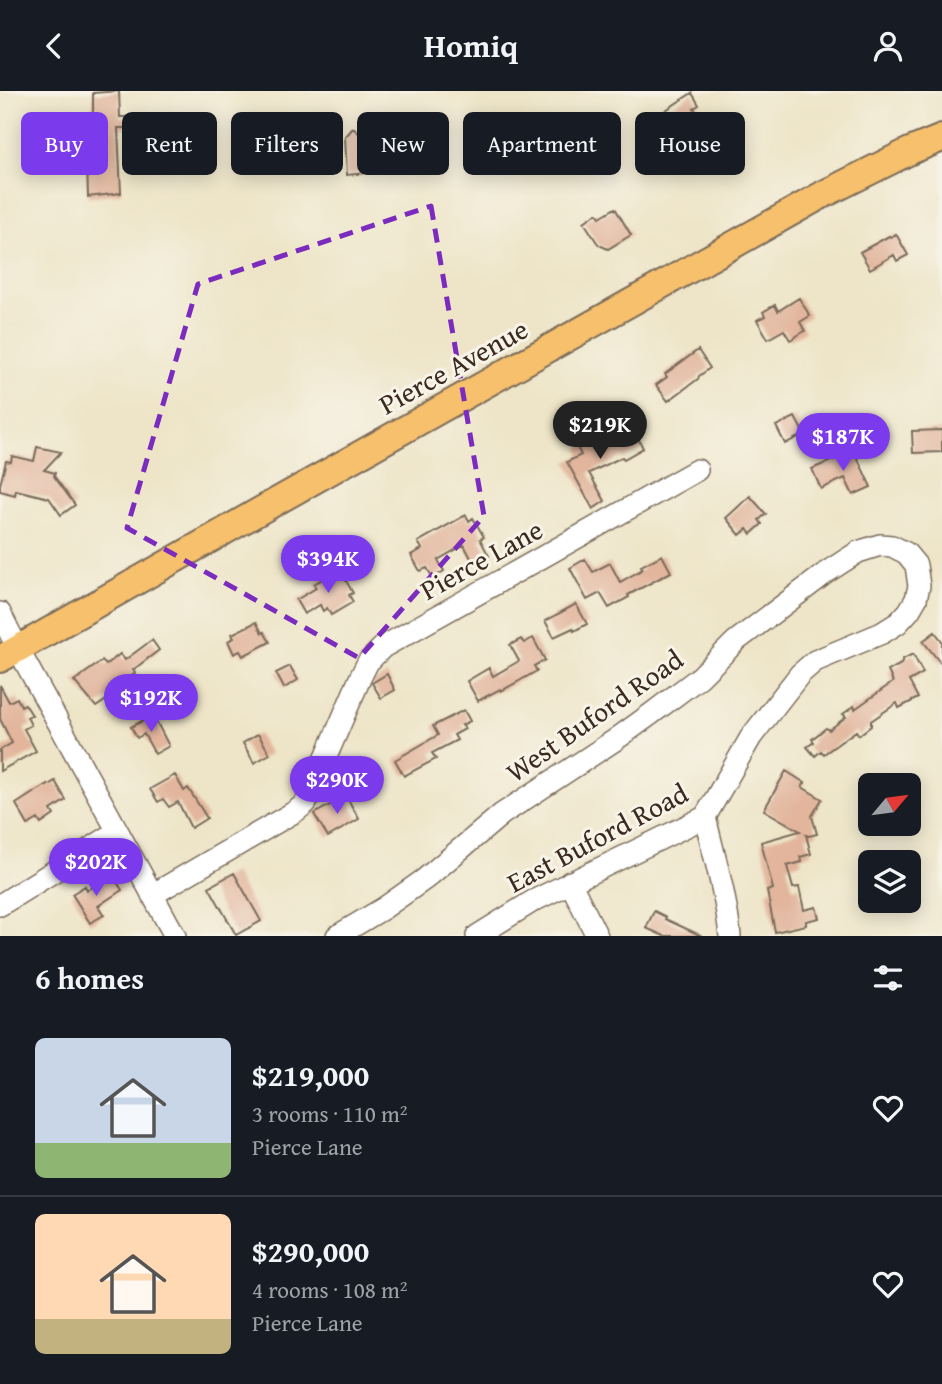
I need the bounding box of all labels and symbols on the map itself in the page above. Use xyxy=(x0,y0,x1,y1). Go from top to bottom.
street label: Pierce Avenue xyxy=(371,308,535,424)
pin: $219K xyxy=(551,401,649,461)
pin: $187K xyxy=(794,413,892,473)
street label: Pierce Lane xyxy=(412,508,550,610)
pin: $394K xyxy=(279,535,377,595)
street label: West Buford Road xyxy=(497,638,691,792)
pin: $192K xyxy=(102,675,200,734)
pin: $290K xyxy=(288,757,386,816)
street label: East Buford Road xyxy=(499,772,695,902)
north arrow xyxy=(858,773,920,837)
pin: $202K xyxy=(47,839,145,898)

